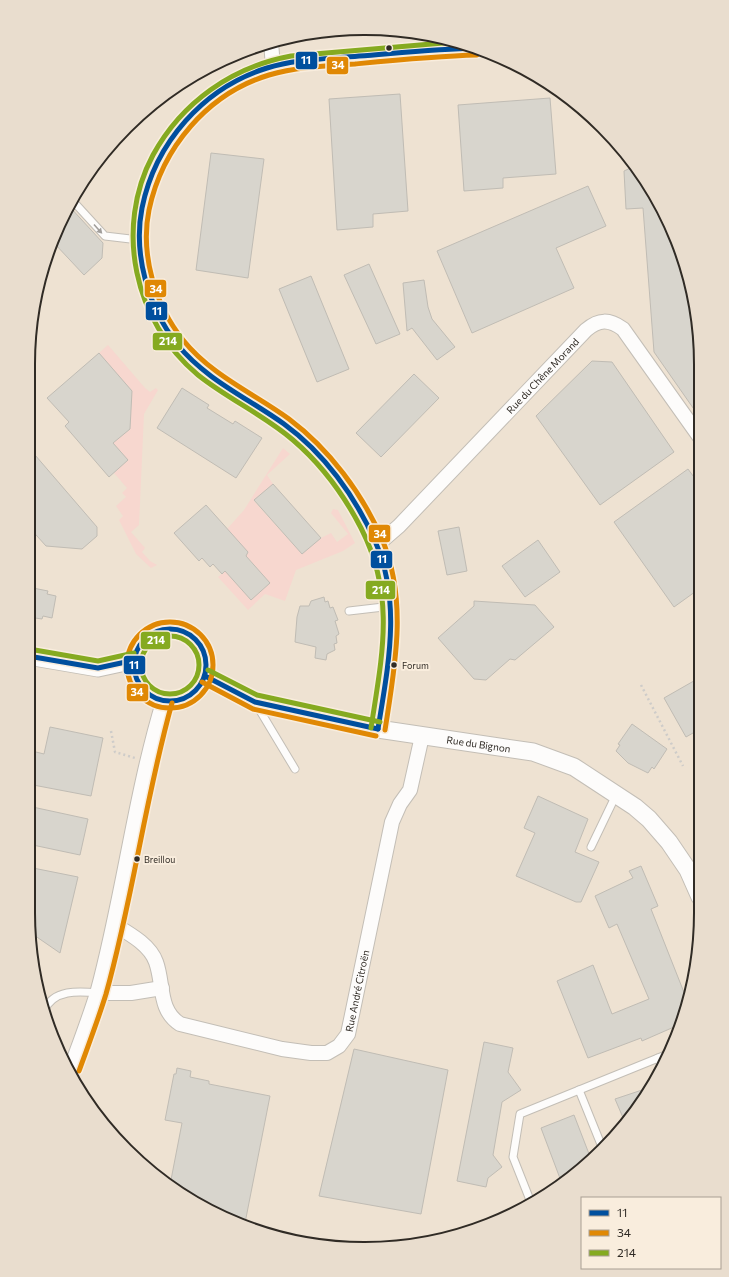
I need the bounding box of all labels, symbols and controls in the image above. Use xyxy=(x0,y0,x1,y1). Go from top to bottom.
unlabelled marker xyxy=(384,43,394,53)
line badge: 11 xyxy=(295,51,318,70)
text: 11 xyxy=(301,53,311,66)
line badge: 34 xyxy=(326,56,349,75)
text: 34 xyxy=(331,58,345,71)
one-way arrow xyxy=(93,224,103,234)
line badge: 34 xyxy=(144,279,167,298)
text: 34 xyxy=(149,282,163,295)
line badge: 11 xyxy=(145,301,168,321)
text: 11 xyxy=(152,304,162,317)
line badge: 214 xyxy=(152,332,183,351)
text: 214 xyxy=(159,334,177,347)
street label: Rue du Chêne Morand xyxy=(504,335,581,416)
line badge: 34 xyxy=(368,524,391,543)
text: 34 xyxy=(373,527,387,540)
line badge: 11 xyxy=(370,550,393,569)
text: 11 xyxy=(377,552,387,565)
line badge: 214 xyxy=(365,580,396,600)
text: 214 xyxy=(372,583,390,596)
line badge: 214 xyxy=(140,631,171,650)
text: 214 xyxy=(147,633,165,646)
line badge: 11 xyxy=(123,655,146,675)
text: 11 xyxy=(129,658,139,671)
marker: Forum xyxy=(389,660,399,670)
place label: Forum xyxy=(402,660,429,671)
line badge: 34 xyxy=(126,683,149,702)
text: 34 xyxy=(130,685,144,698)
street label: Rue du Bignon xyxy=(446,733,511,755)
marker: Breillou xyxy=(132,854,142,864)
place label: Breillou xyxy=(144,854,175,865)
street label: Rue André Citroën xyxy=(343,949,371,1033)
legend xyxy=(581,1197,721,1269)
text: 11 xyxy=(617,1205,627,1219)
text: 34 xyxy=(617,1225,631,1239)
text: 214 xyxy=(617,1245,636,1259)

